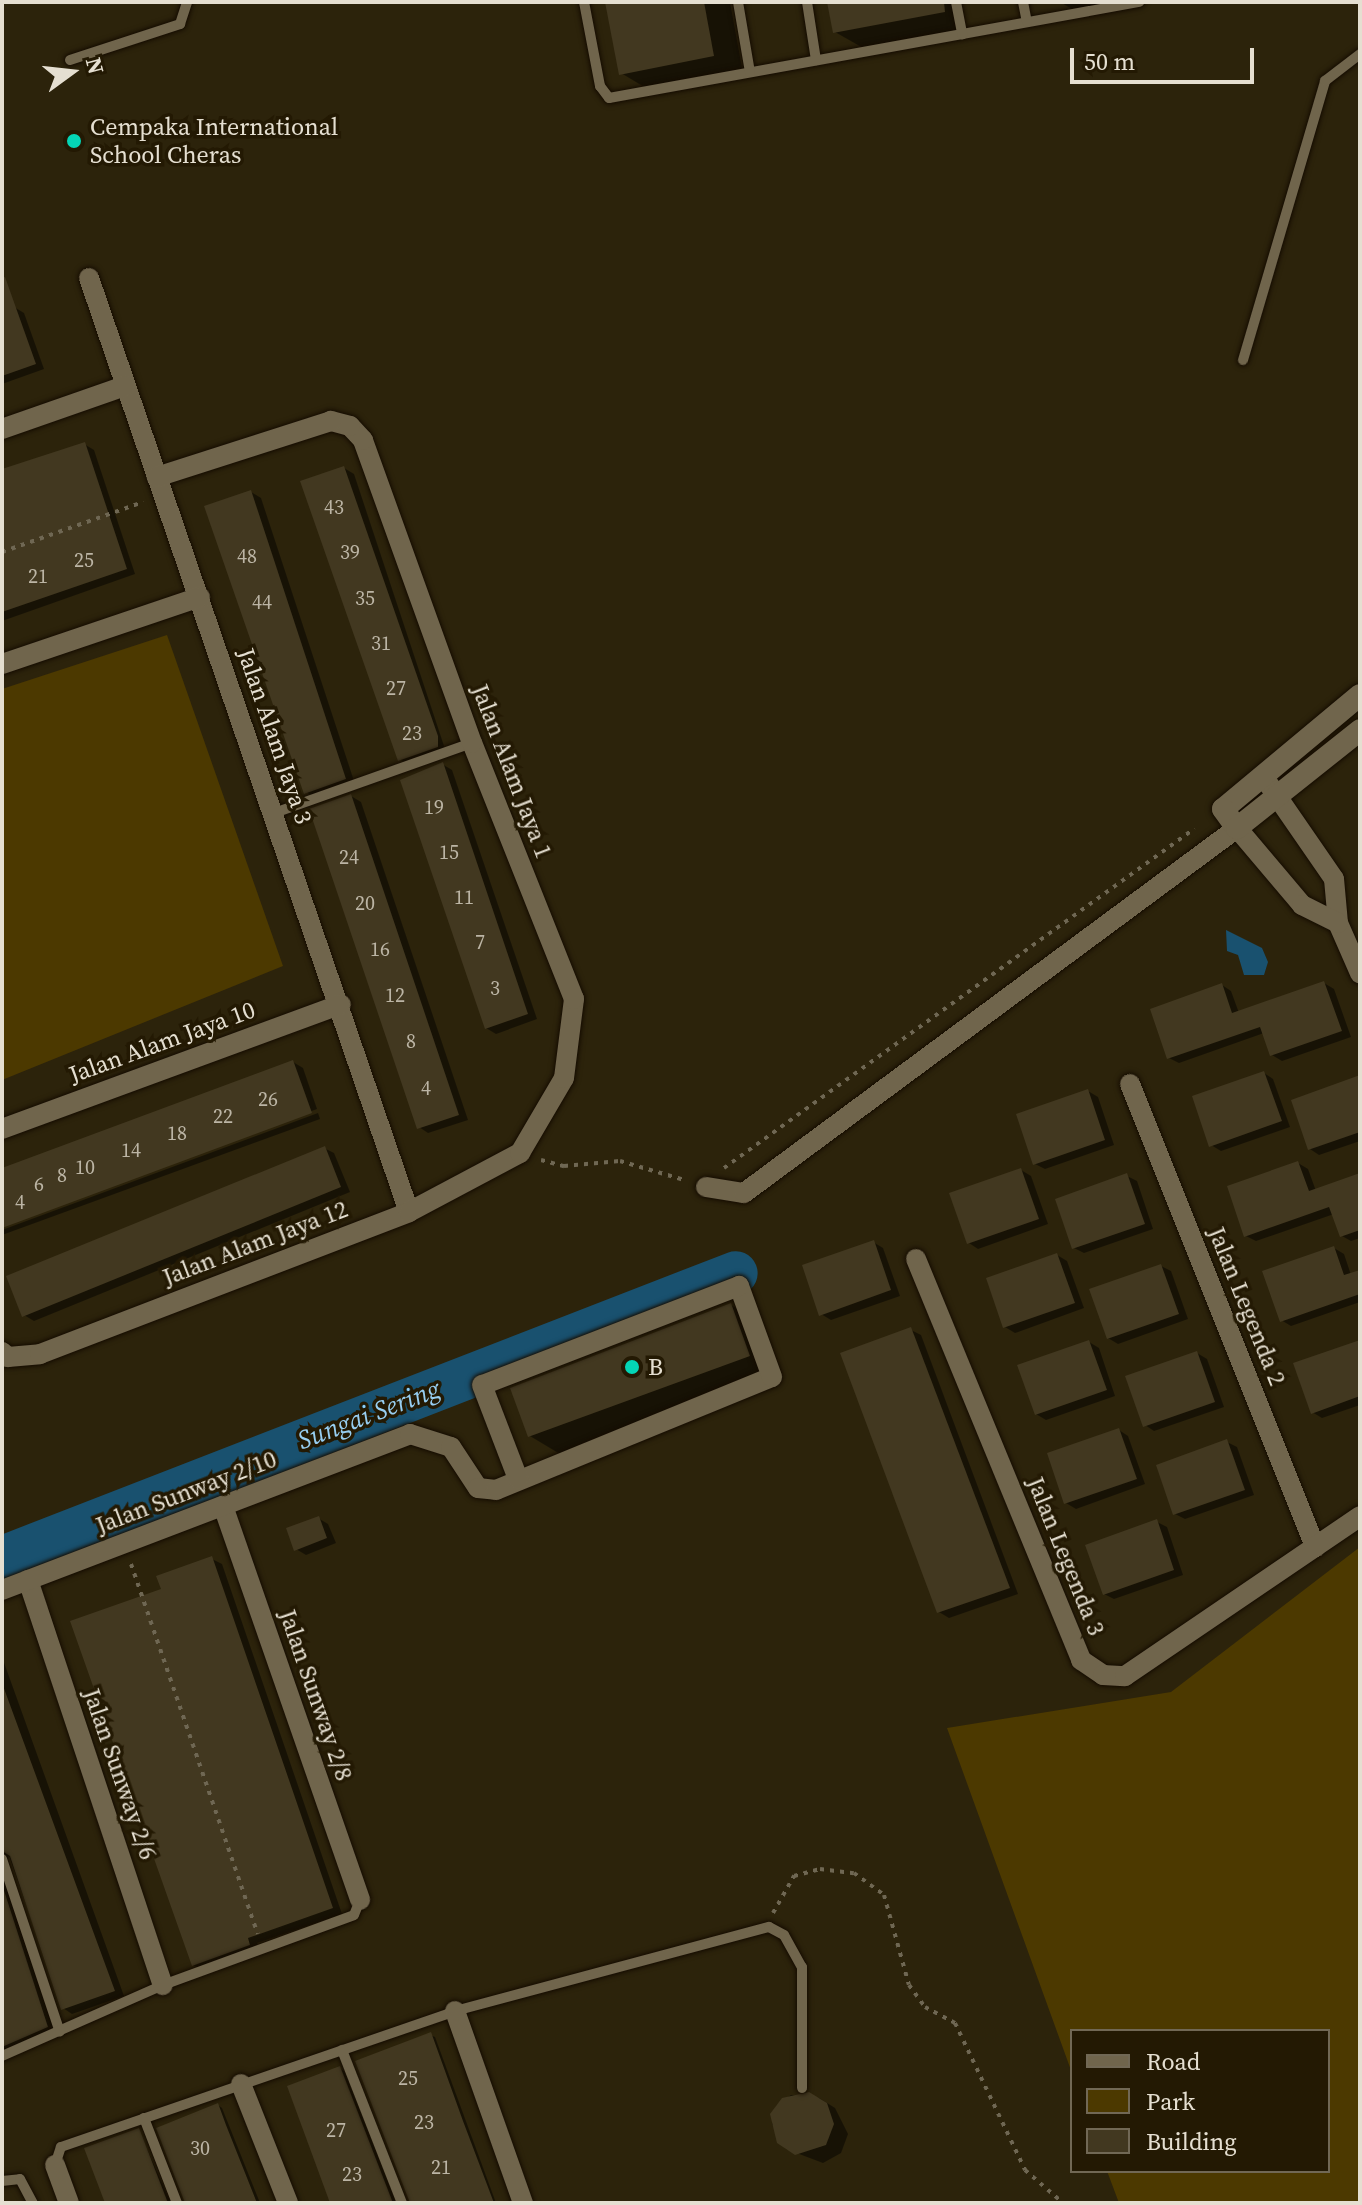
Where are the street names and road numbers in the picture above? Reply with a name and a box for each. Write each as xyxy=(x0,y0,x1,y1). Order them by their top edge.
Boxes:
street label: Jalan Alam Jaya 3 xyxy=(231,644,319,828)
street label: Jalan Alam Jaya 1 xyxy=(466,680,558,862)
street label: Jalan Alam Jaya 10 xyxy=(65,995,259,1089)
street label: Jalan Alam Jaya 12 xyxy=(158,1194,352,1292)
street label: Jalan Legenda 2 xyxy=(1202,1223,1292,1389)
street label: Jalan Sunway 2/10 xyxy=(92,1444,280,1540)
street label: Jalan Legenda 3 xyxy=(1021,1473,1111,1639)
street label: Jalan Sunway 2/8 xyxy=(273,1606,359,1784)
street label: Jalan Sunway 2/6 xyxy=(77,1685,163,1863)

